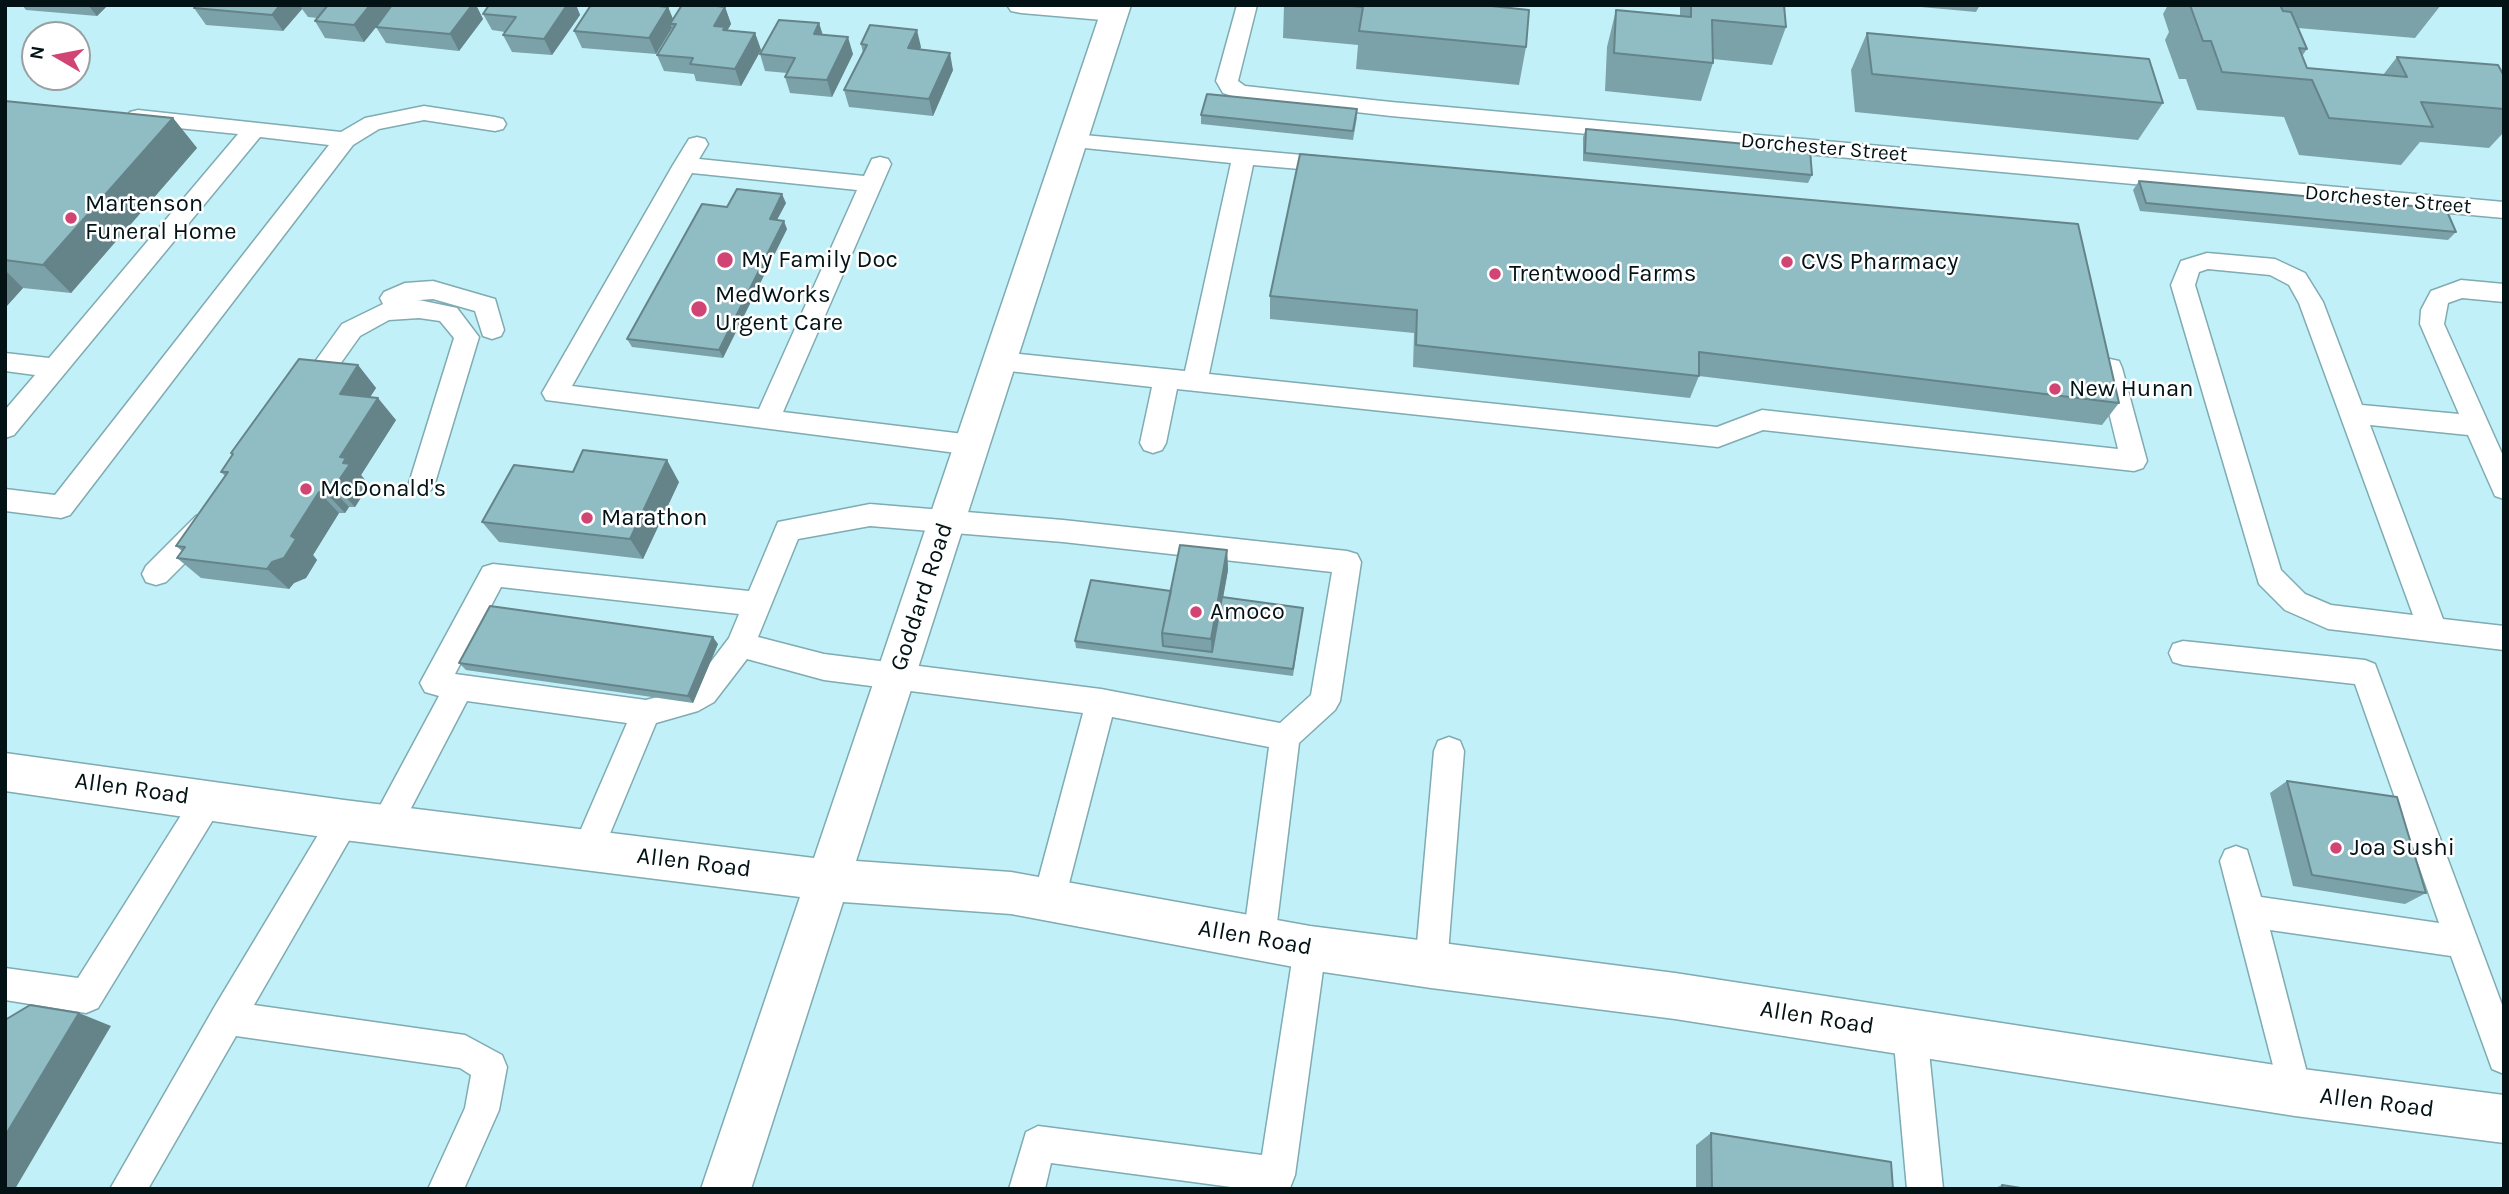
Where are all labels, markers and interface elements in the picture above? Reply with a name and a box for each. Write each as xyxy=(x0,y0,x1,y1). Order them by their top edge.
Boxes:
north arrow xyxy=(21,21,91,91)
text: N xyxy=(25,44,49,61)
street label: Dorchester Street xyxy=(1740,128,1908,168)
street label: Dorchester Street xyxy=(2304,180,2472,220)
place label: Martenson Funeral Home xyxy=(85,190,237,246)
marker: Martenson Funeral Home xyxy=(63,210,79,226)
place label: My Family Doc xyxy=(741,246,898,274)
place label: CVS Pharmacy xyxy=(1801,248,1958,276)
marker: My Family Doc xyxy=(715,250,735,270)
marker: CVS Pharmacy xyxy=(1779,254,1795,270)
place label: Trentwood Farms xyxy=(1509,260,1696,288)
marker: Trentwood Farms xyxy=(1487,266,1503,282)
place label: MedWorks Urgent Care xyxy=(715,281,843,337)
marker: MedWorks Urgent Care xyxy=(689,299,709,319)
place label: New Hunan xyxy=(2069,375,2194,403)
marker: New Hunan xyxy=(2047,381,2063,397)
place label: McDonald's xyxy=(320,475,446,503)
marker: McDonald's xyxy=(298,481,314,497)
place label: Marathon xyxy=(601,504,708,532)
marker: Marathon xyxy=(579,510,595,526)
street label: Goddard Road xyxy=(884,519,960,675)
place label: Amoco xyxy=(1210,598,1285,626)
marker: Amoco xyxy=(1188,604,1204,620)
street label: Allen Road xyxy=(73,767,191,811)
place label: Joa Sushi xyxy=(2350,834,2455,862)
marker: Joa Sushi xyxy=(2328,840,2344,856)
street label: Allen Road xyxy=(635,842,753,884)
street label: Allen Road xyxy=(1196,914,1314,962)
street label: Allen Road xyxy=(1758,995,1876,1041)
street label: Allen Road xyxy=(2318,1082,2436,1124)

